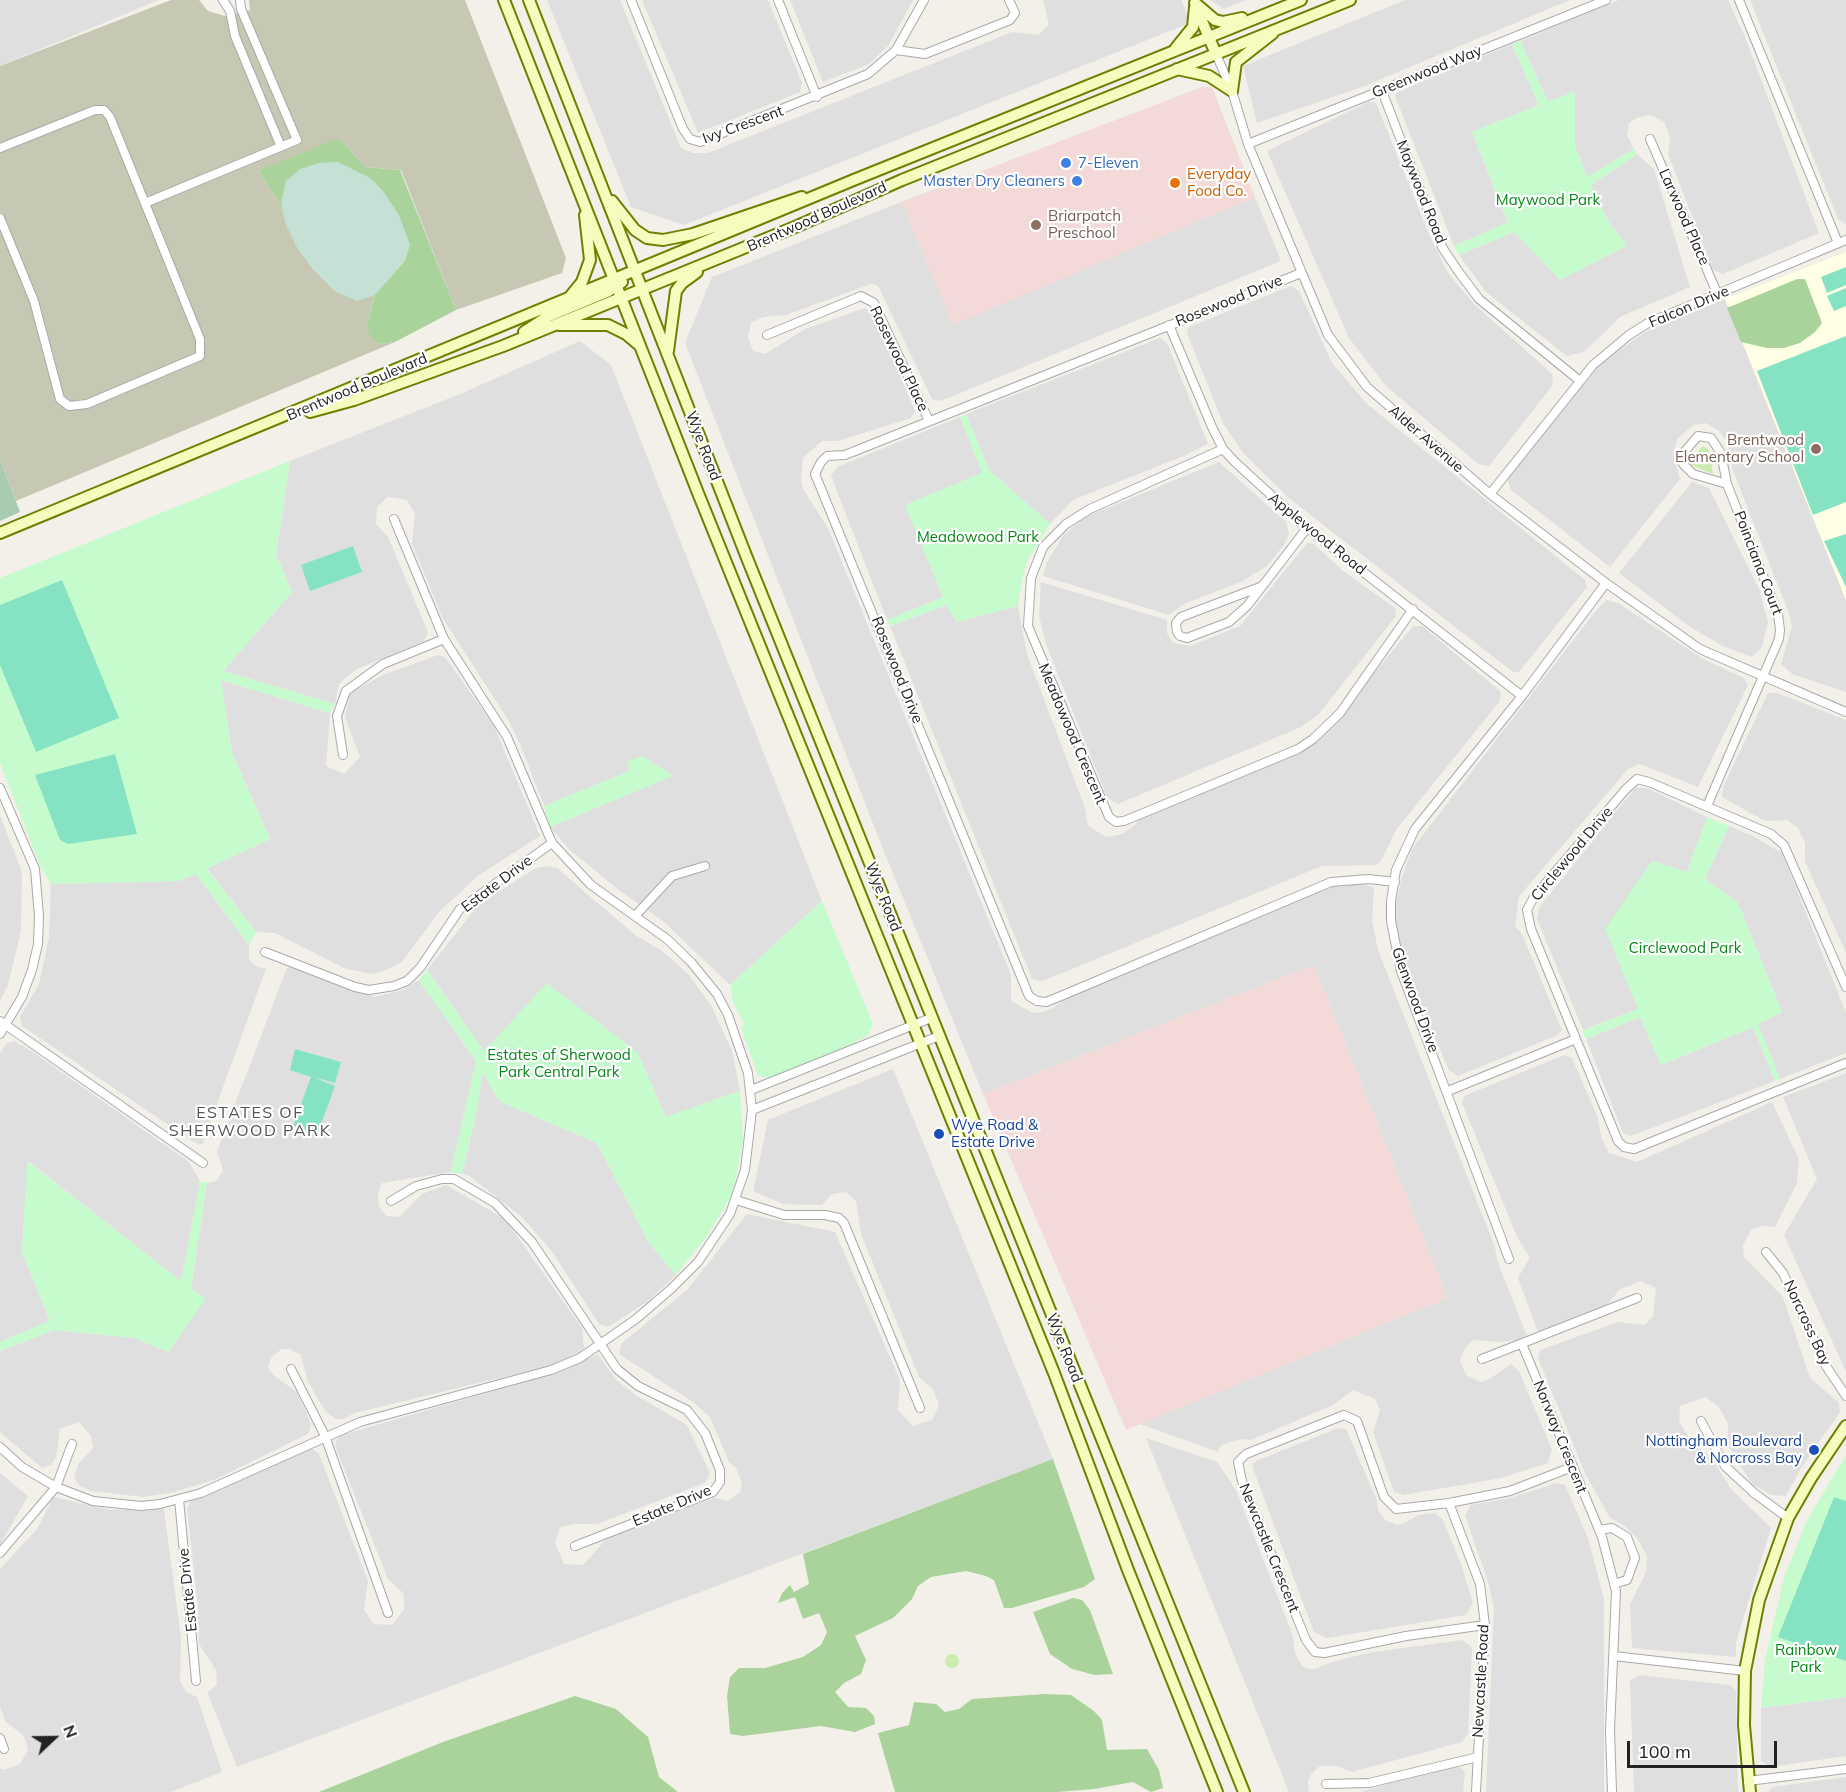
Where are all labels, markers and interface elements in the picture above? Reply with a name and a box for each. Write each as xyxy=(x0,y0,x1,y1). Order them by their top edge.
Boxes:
street label: Greenwood Way xyxy=(1369,42,1485,102)
street label: Ivy Crescent xyxy=(700,102,786,148)
street label: Maywood Road xyxy=(1392,138,1450,246)
place label: 7-Eleven xyxy=(1078,154,1139,172)
marker: 7-Eleven xyxy=(1059,156,1073,170)
place label: Everyday Food Co. xyxy=(1187,165,1251,200)
street label: Larwood Place xyxy=(1655,166,1713,268)
place label: Master Dry Cleaners xyxy=(923,172,1065,190)
marker: Master Dry Cleaners xyxy=(1070,174,1084,188)
marker: Everyday Food Co. xyxy=(1168,176,1182,190)
street label: Brentwood Boulevard xyxy=(744,178,890,256)
park label: Maywood Park xyxy=(1496,191,1600,209)
place label: Briarpatch Preschool xyxy=(1048,207,1121,242)
marker: Briarpatch Preschool xyxy=(1029,218,1043,232)
street label: Rosewood Drive xyxy=(1173,271,1285,331)
street label: Falcon Drive xyxy=(1646,282,1732,332)
street label: Rosewood Place xyxy=(866,303,932,415)
street label: Brentwood Boulevard xyxy=(284,349,430,425)
street label: Alder Avenue xyxy=(1385,402,1467,476)
street label: Wye Road xyxy=(682,409,724,483)
place label: Brentwood Elementary School xyxy=(1675,431,1804,466)
marker: Brentwood Elementary School xyxy=(1809,442,1823,456)
street label: Applewood Road xyxy=(1265,489,1369,579)
street label: Poinciana Court xyxy=(1730,508,1786,618)
park label: Meadowood Park xyxy=(917,528,1039,546)
street label: Rosewood Drive xyxy=(867,614,927,726)
street label: Meadowood Crescent xyxy=(1034,661,1110,807)
street label: Circlewood Drive xyxy=(1527,803,1617,905)
street label: Estate Drive xyxy=(458,852,536,916)
street label: Wye Road xyxy=(861,860,905,934)
park label: Circlewood Park xyxy=(1629,939,1741,957)
street label: Glenwood Drive xyxy=(1388,945,1442,1055)
park label: Estates of Sherwood Park Central Park xyxy=(487,1046,631,1081)
district label: ESTATES OF SHERWOOD PARK xyxy=(169,1103,331,1141)
place label: Wye Road & Estate Drive xyxy=(951,1116,1038,1151)
marker: Wye Road & Estate Drive xyxy=(932,1127,946,1141)
street label: Norcross Bay xyxy=(1779,1277,1835,1369)
street label: Wye Road xyxy=(1042,1311,1086,1385)
street label: Norway Crescent xyxy=(1529,1378,1591,1496)
place label: Nottingham Boulevard & Norcross Bay xyxy=(1646,1432,1802,1467)
marker: Nottingham Boulevard & Norcross Bay xyxy=(1807,1443,1821,1457)
street label: Estate Drive xyxy=(630,1481,714,1531)
street label: Newcastle Crescent xyxy=(1235,1481,1303,1615)
street label: Estate Drive xyxy=(175,1547,201,1633)
street label: Newcastle Road xyxy=(1469,1624,1493,1738)
park label: Rainbow Park xyxy=(1775,1641,1837,1676)
north arrow xyxy=(24,1708,84,1768)
text: N xyxy=(59,1722,82,1741)
scale bar xyxy=(1630,1729,1780,1767)
text: 100 m xyxy=(1638,1740,1691,1763)

